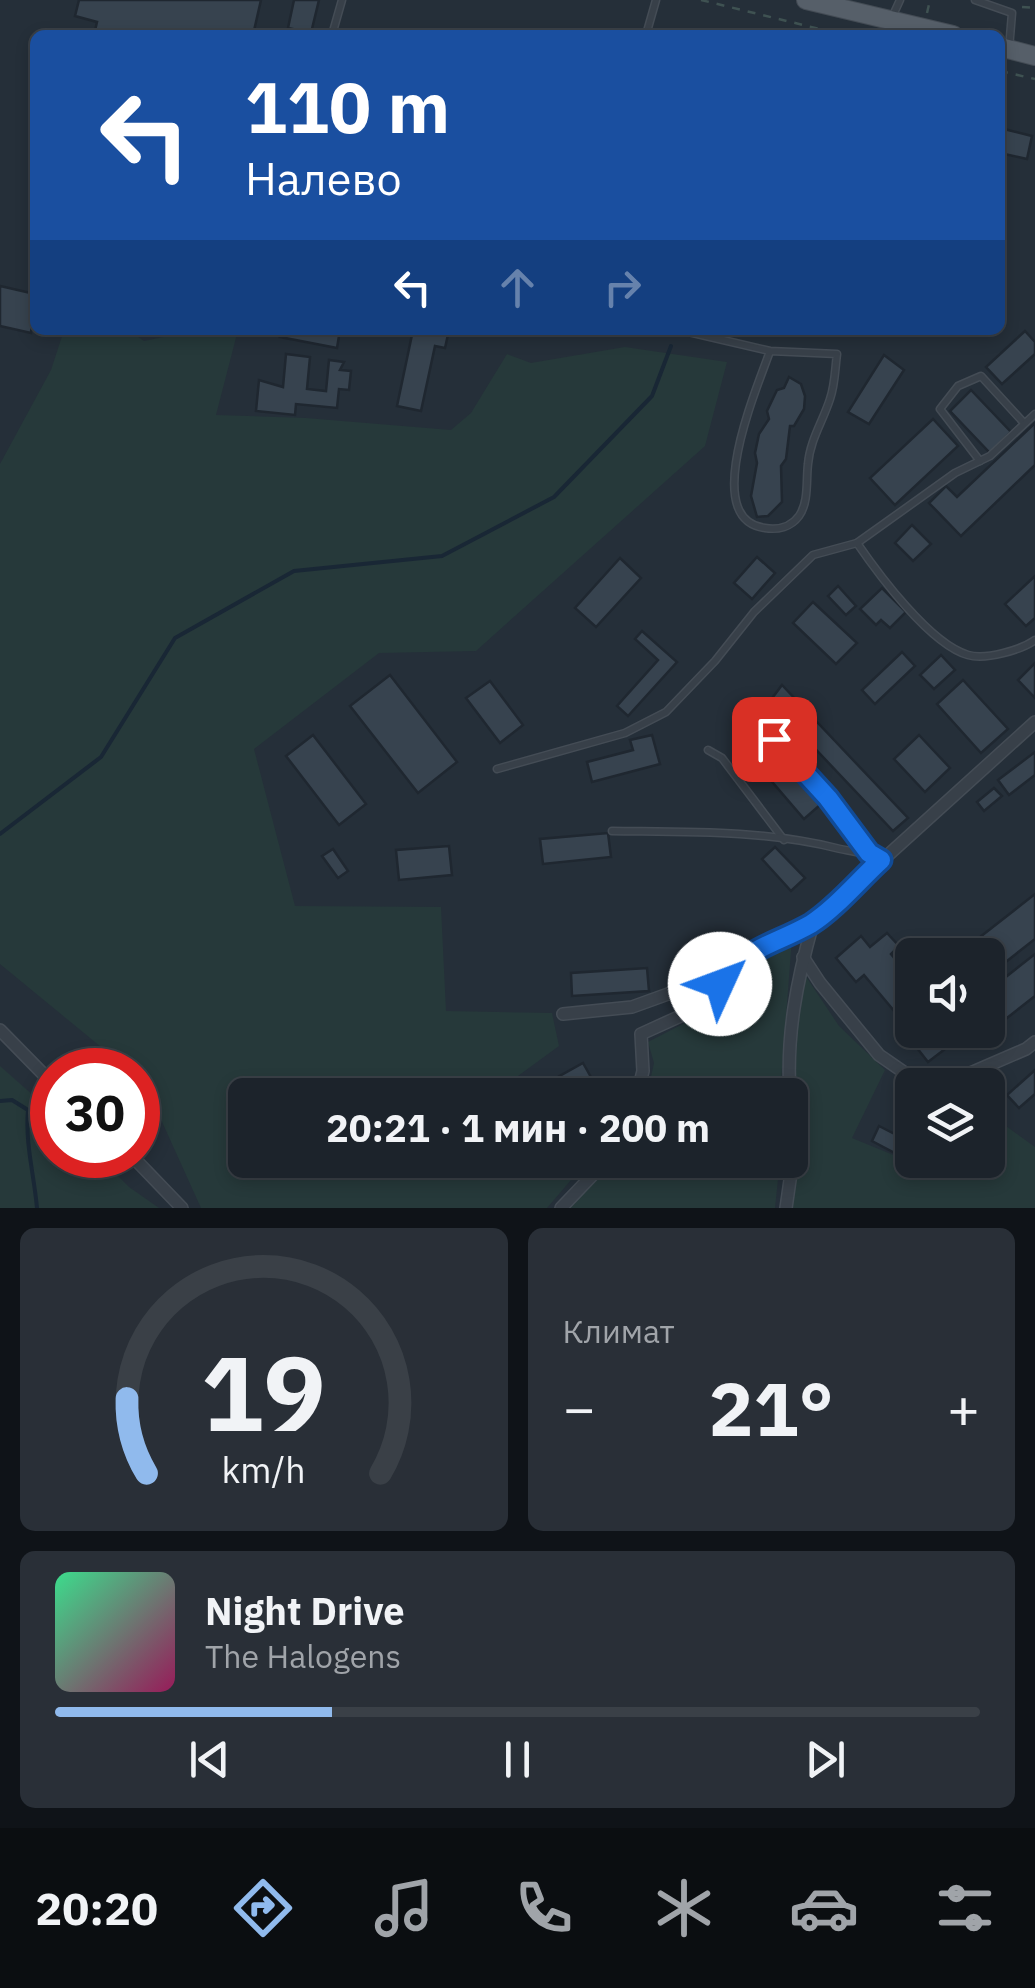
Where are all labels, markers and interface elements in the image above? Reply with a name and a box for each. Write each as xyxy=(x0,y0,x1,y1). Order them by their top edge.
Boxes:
text: 110 m xyxy=(245,61,450,152)
icon: left xyxy=(80,70,210,200)
text: Налево xyxy=(245,149,402,207)
icon: left xyxy=(385,260,440,315)
icon: ahead xyxy=(490,260,545,315)
icon: right xyxy=(595,260,650,315)
pin xyxy=(732,697,817,782)
icon: arrive xyxy=(747,712,802,767)
position arrow xyxy=(668,932,772,1036)
map controls xyxy=(895,938,1005,1178)
button: sound xyxy=(895,938,1005,1048)
speed limit sign: 30 xyxy=(30,1048,160,1178)
button: layers xyxy=(895,1068,1005,1178)
text: 20:21 · 1 мин · 200 m xyxy=(326,1103,710,1152)
text: Климат xyxy=(563,1310,675,1352)
text: 19 xyxy=(201,1324,326,1460)
text: 21° xyxy=(709,1359,834,1457)
text: − xyxy=(563,1372,596,1443)
text: + xyxy=(947,1372,980,1443)
text: km/h xyxy=(222,1446,306,1493)
text: Night Drive xyxy=(205,1586,405,1635)
text: The Halogens xyxy=(205,1635,401,1677)
icon: previous xyxy=(182,1732,237,1787)
icon: pause xyxy=(490,1732,545,1787)
icon: next xyxy=(798,1732,853,1787)
icon: directions xyxy=(228,1873,298,1943)
icon: music xyxy=(369,1873,439,1943)
icon: phone xyxy=(509,1873,579,1943)
icon: climate xyxy=(649,1873,719,1943)
icon: car xyxy=(789,1873,859,1943)
icon: filters xyxy=(930,1873,1000,1943)
text: 20:20 xyxy=(35,1879,158,1937)

